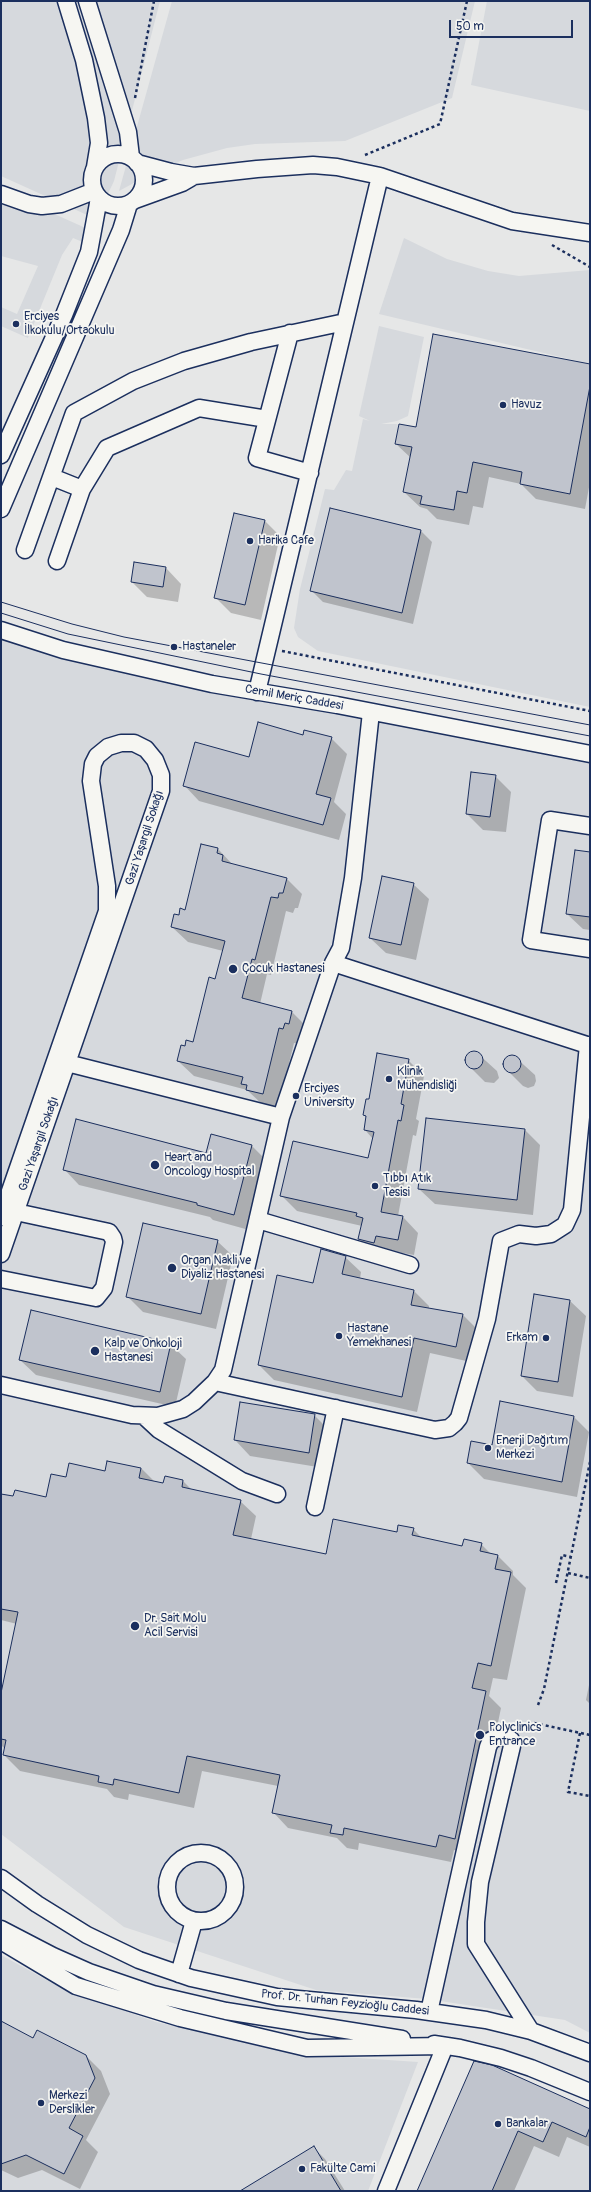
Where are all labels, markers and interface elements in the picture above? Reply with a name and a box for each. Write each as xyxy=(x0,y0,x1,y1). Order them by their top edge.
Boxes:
scale bar xyxy=(451,12,575,38)
text: 50 m xyxy=(456,19,484,34)
place label: Erciyes İlkokulu/Ortaokulu xyxy=(24,310,115,338)
marker: Erciyes İlkokulu/Ortaokulu xyxy=(11,319,21,329)
place label: Havuz xyxy=(511,398,542,412)
marker: Havuz xyxy=(498,400,508,410)
place label: Harika Cafe xyxy=(258,534,314,548)
marker: Harika Cafe xyxy=(245,536,255,546)
place label: Hastaneler xyxy=(182,640,236,654)
marker: Hastaneler xyxy=(169,642,179,652)
street label: Cemil Meriç Caddesi xyxy=(244,682,344,714)
street label: Gazi Yaşargil Sokağı xyxy=(123,789,167,887)
place label: Çocuk Hastanesi xyxy=(242,962,325,976)
marker: Çocuk Hastanesi xyxy=(227,963,239,975)
place label: Klinik Mühendisliği xyxy=(397,1065,457,1093)
marker: Klinik Mühendisliği xyxy=(384,1074,394,1084)
place label: Erciyes University xyxy=(304,1082,354,1110)
marker: Erciyes University xyxy=(291,1091,301,1101)
street label: Gazi Yaşargil Sokağı xyxy=(16,1095,62,1193)
place label: Heart and Oncology Hospital xyxy=(164,1151,254,1179)
marker: Heart and Oncology Hospital xyxy=(149,1159,161,1171)
place label: Tıbbı Atık Tesisi xyxy=(383,1172,431,1200)
marker: Tıbbı Atık Tesisi xyxy=(370,1181,380,1191)
place label: Organ Nakli ve Diyaliz Hastanesi xyxy=(181,1254,264,1282)
marker: Organ Nakli ve Diyaliz Hastanesi xyxy=(166,1262,178,1274)
place label: Hastane Yemekhanesi xyxy=(347,1322,411,1350)
marker: Hastane Yemekhanesi xyxy=(334,1331,344,1341)
place label: Erkam xyxy=(506,1331,538,1345)
marker: Erkam xyxy=(541,1333,551,1343)
place label: Kalp ve Onkoloji Hastanesi xyxy=(104,1337,182,1365)
marker: Kalp ve Onkoloji Hastanesi xyxy=(89,1345,101,1357)
place label: Enerji Dağıtım Merkezi xyxy=(496,1434,568,1462)
marker: Enerji Dağıtım Merkezi xyxy=(483,1443,493,1453)
place label: Dr. Sait Molu Acil Servisi xyxy=(144,1612,206,1640)
marker: Dr. Sait Molu Acil Servisi xyxy=(129,1620,141,1632)
place label: Polyclinics Entrance xyxy=(489,1721,541,1749)
marker: Polyclinics Entrance xyxy=(474,1729,486,1741)
street label: Prof. Dr. Turhan Feyzioğlu Caddesi xyxy=(260,1987,430,2019)
place label: Merkezi Derslikler xyxy=(49,2089,95,2117)
marker: Merkezi Derslikler xyxy=(36,2098,46,2108)
place label: Bankalar xyxy=(506,2117,548,2131)
marker: Bankalar xyxy=(493,2119,503,2129)
place label: Fakülte Cami xyxy=(310,2162,375,2176)
marker: Fakülte Cami xyxy=(297,2164,307,2174)

